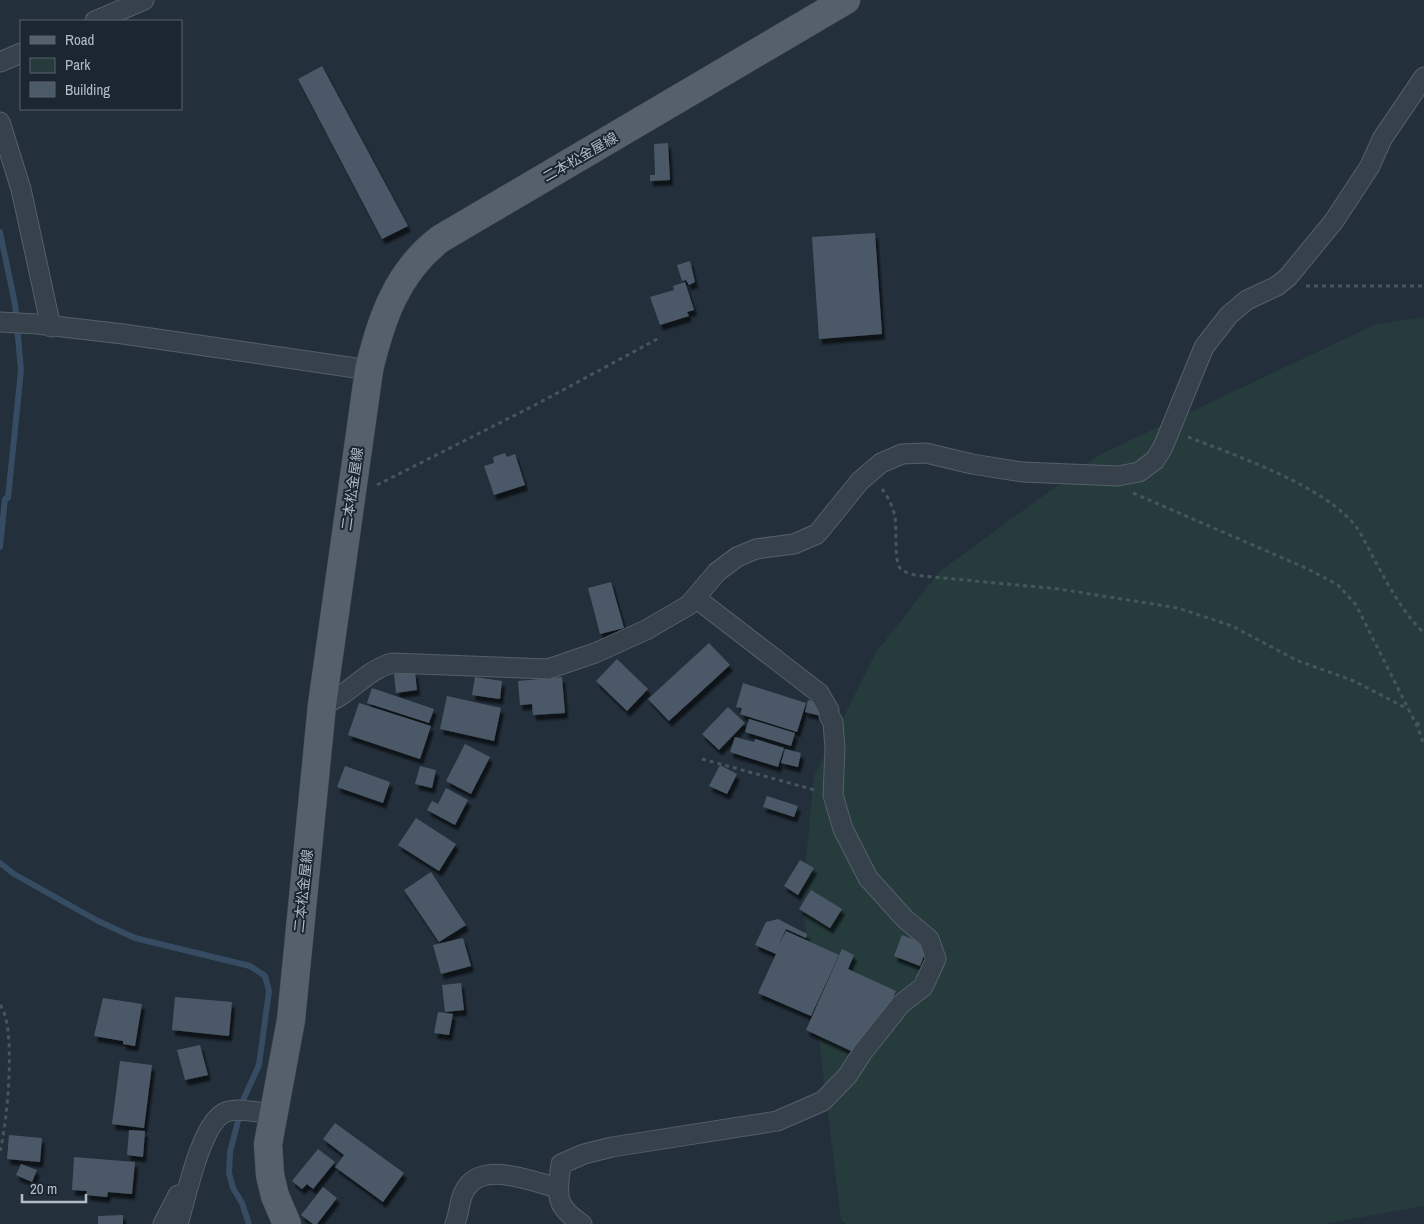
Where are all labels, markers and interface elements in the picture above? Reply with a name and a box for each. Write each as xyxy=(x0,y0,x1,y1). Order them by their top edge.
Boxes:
legend xyxy=(20,20,182,110)
text: Road xyxy=(65,29,94,50)
text: Park xyxy=(65,54,91,75)
text: Building xyxy=(65,79,110,100)
street label: 二本松金屋線 xyxy=(539,128,621,186)
street label: 二本松金屋線 xyxy=(337,446,367,532)
street label: 二本松金屋線 xyxy=(290,848,316,934)
scale bar xyxy=(22,1172,86,1204)
text: 20 m xyxy=(30,1178,57,1199)

